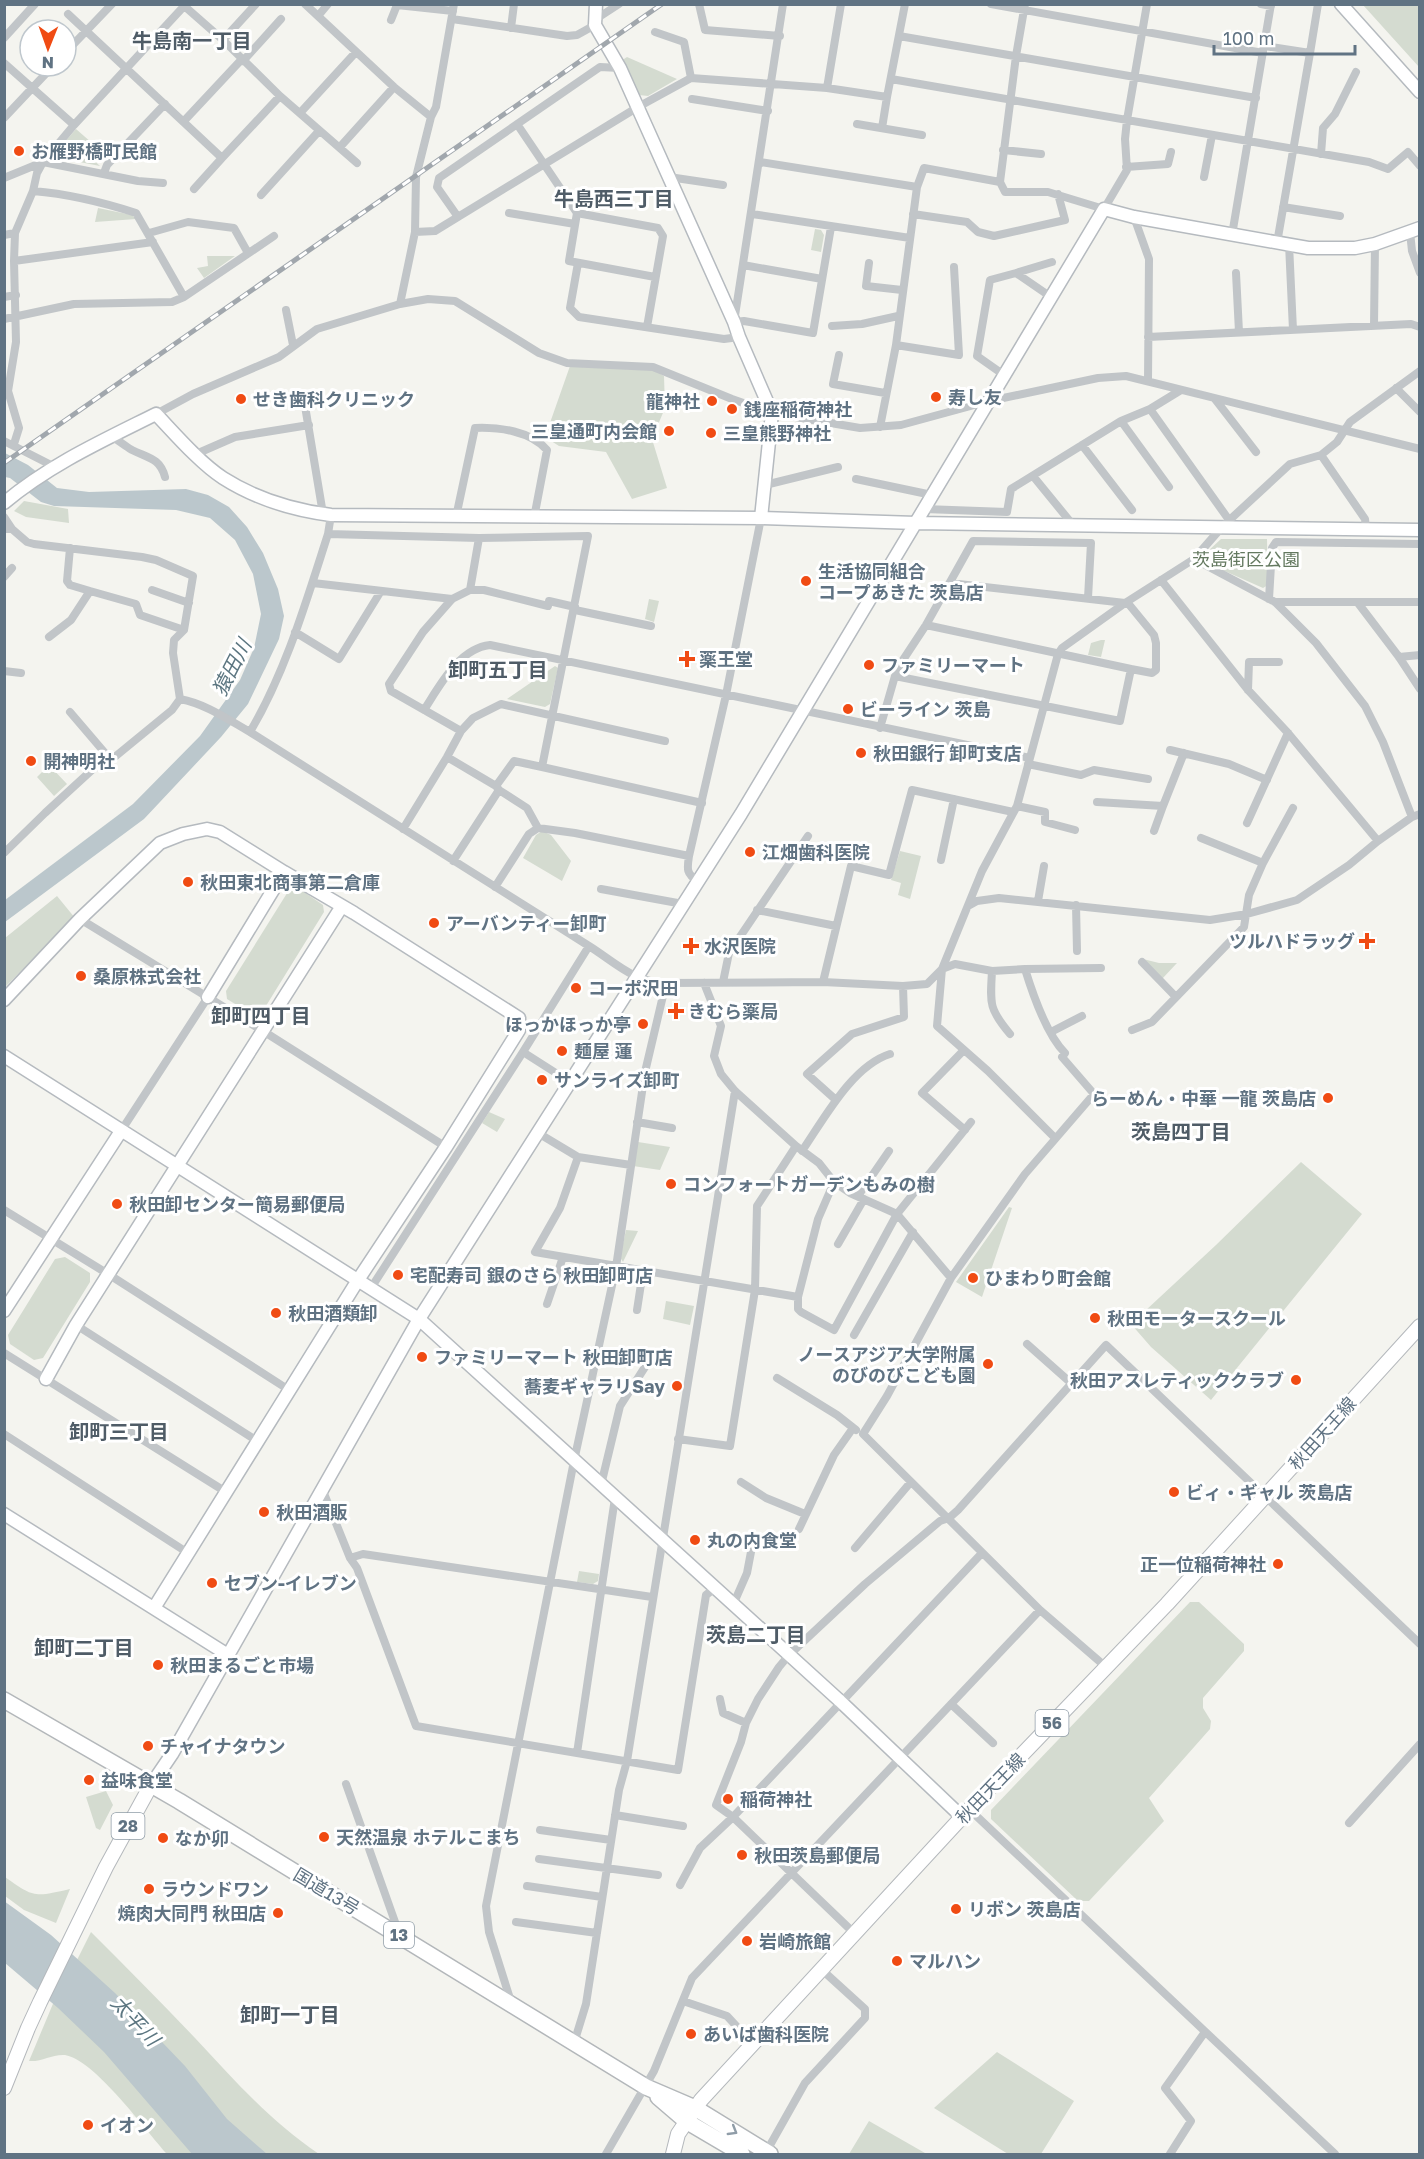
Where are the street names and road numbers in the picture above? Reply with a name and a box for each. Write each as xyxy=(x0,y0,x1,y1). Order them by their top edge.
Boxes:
street label: 秋田天王線 xyxy=(1284,1392,1360,1474)
road number: 56 xyxy=(1036,1710,1068,1736)
street label: 秋田天王線 xyxy=(951,1748,1029,1828)
road number: 28 xyxy=(112,1813,144,1839)
street label: 国道13号 xyxy=(290,1863,364,1919)
road number: 13 xyxy=(384,1922,414,1948)

